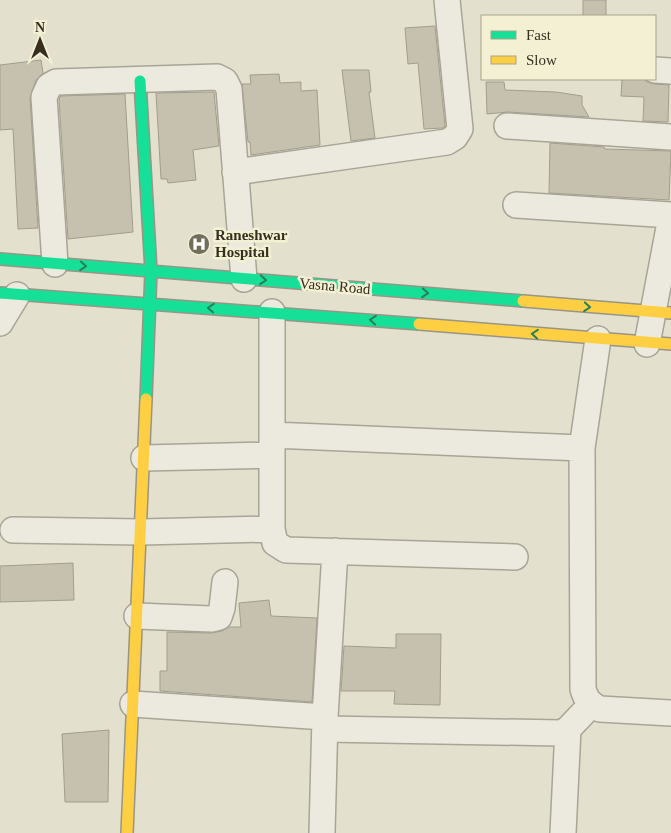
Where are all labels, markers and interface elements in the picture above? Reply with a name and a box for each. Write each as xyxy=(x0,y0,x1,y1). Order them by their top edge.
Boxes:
north arrow xyxy=(15,15,65,65)
legend xyxy=(481,15,656,80)
text: N xyxy=(35,20,45,35)
text: Fast xyxy=(526,27,552,43)
text: Slow xyxy=(526,52,557,68)
place label: Raneshwar Hospital xyxy=(215,227,288,260)
hospital icon: Raneshwar Hospital xyxy=(187,232,211,256)
one-way arrow xyxy=(80,261,88,272)
one-way arrow xyxy=(259,275,267,286)
street label: Vasna Road xyxy=(299,275,372,297)
one-way arrow xyxy=(421,288,429,299)
one-way arrow xyxy=(583,301,591,312)
one-way arrow xyxy=(207,302,215,313)
one-way arrow xyxy=(369,315,377,326)
one-way arrow xyxy=(531,329,539,340)

